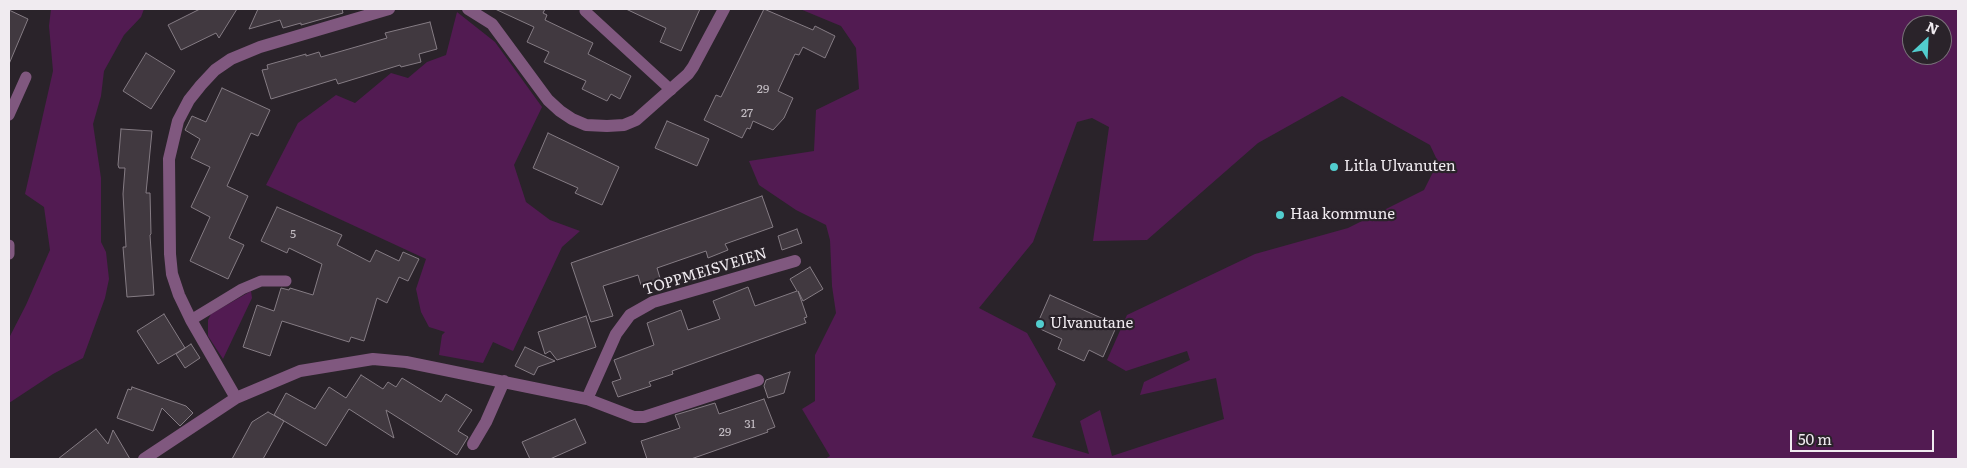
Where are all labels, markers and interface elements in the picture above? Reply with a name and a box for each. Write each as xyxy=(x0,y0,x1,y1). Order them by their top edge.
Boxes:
north arrow xyxy=(1902,15,1952,65)
text: N xyxy=(1923,16,1942,39)
house number: 29 xyxy=(757,82,769,96)
house number: 27 xyxy=(741,106,753,120)
place label: Litla Ulvanuten xyxy=(1344,158,1456,176)
marker: Litla Ulvanuten xyxy=(1328,161,1340,173)
place label: Haa kommune xyxy=(1290,206,1395,224)
marker: Haa kommune xyxy=(1274,209,1286,221)
house number: 5 xyxy=(290,227,296,241)
street label: TOPPMEISVEIEN xyxy=(641,245,769,299)
place label: Ulvanutane xyxy=(1050,315,1133,333)
marker: Ulvanutane xyxy=(1034,318,1046,330)
house number: 31 xyxy=(744,417,756,431)
scale bar xyxy=(1792,420,1936,452)
house number: 29 xyxy=(719,425,731,439)
text: 50 m xyxy=(1798,427,1832,450)

